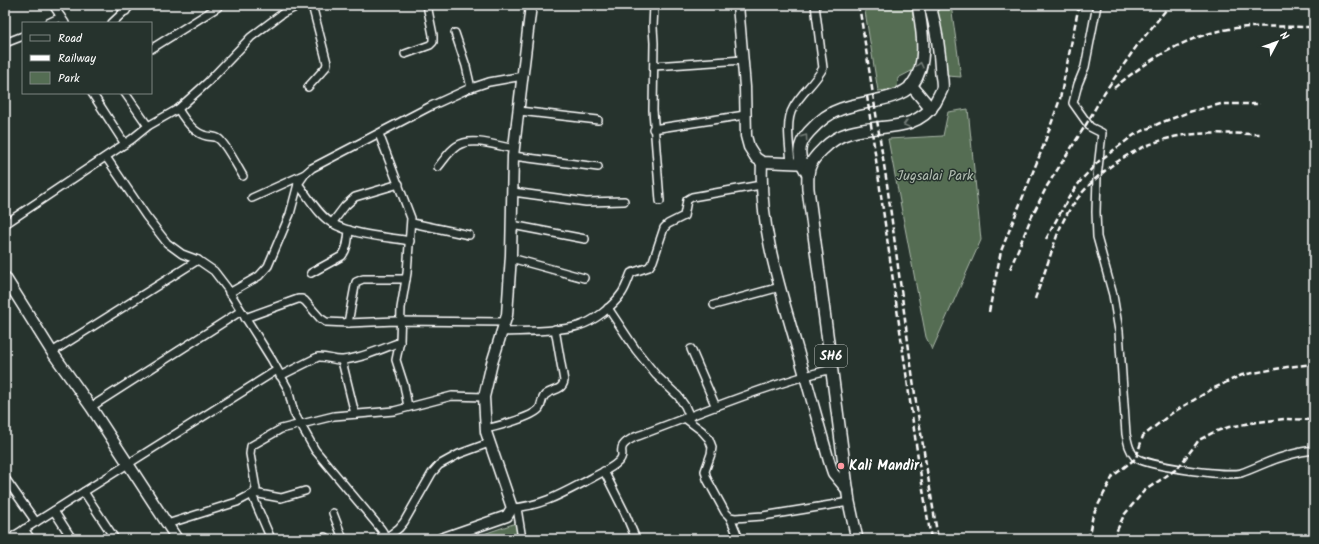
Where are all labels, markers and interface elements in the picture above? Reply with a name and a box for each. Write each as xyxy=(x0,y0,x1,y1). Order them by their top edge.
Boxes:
legend xyxy=(22,22,152,94)
north arrow xyxy=(1257,22,1297,62)
text: N xyxy=(1275,28,1293,45)
text: Road xyxy=(58,29,83,48)
text: Railway xyxy=(58,49,96,68)
one-way arrow xyxy=(915,62,924,69)
text: Park xyxy=(58,69,80,88)
one-way arrow xyxy=(903,119,910,127)
one-way arrow xyxy=(800,135,807,142)
park label: Jugsalai Park xyxy=(897,165,974,187)
road number: SH6 xyxy=(815,345,847,367)
place label: Kali Mandir xyxy=(849,455,920,477)
marker: Kali Mandir xyxy=(836,461,846,471)

